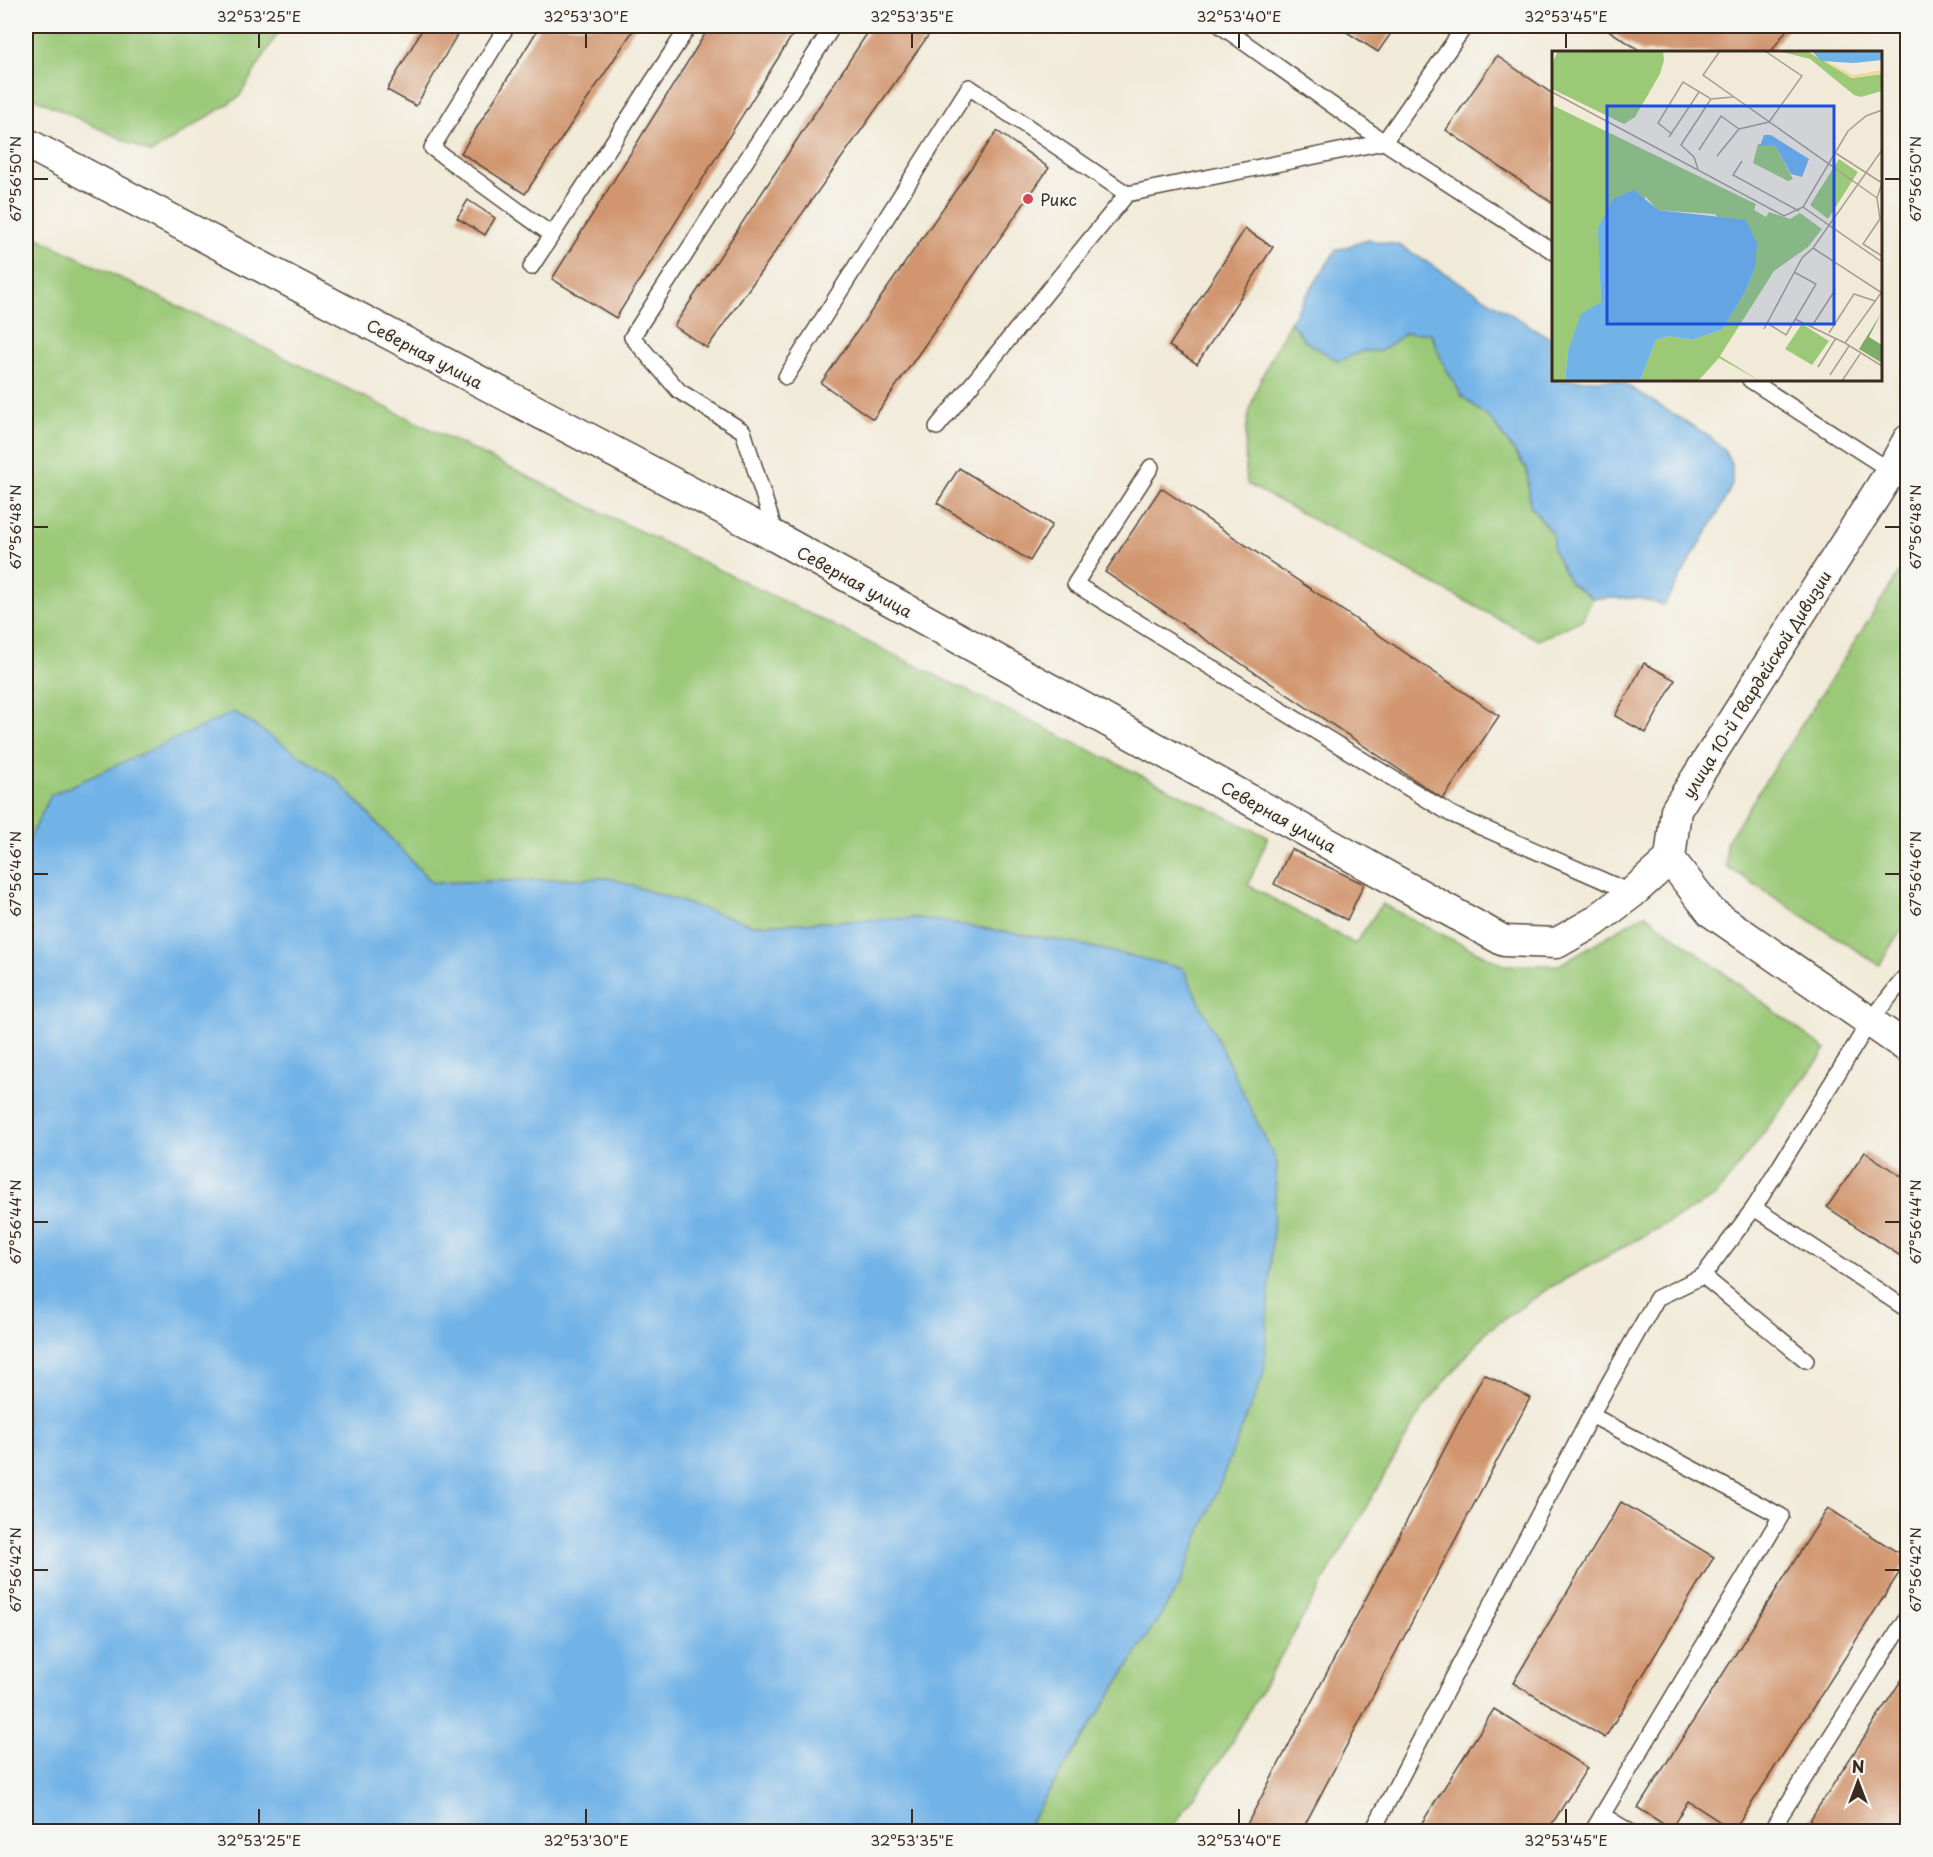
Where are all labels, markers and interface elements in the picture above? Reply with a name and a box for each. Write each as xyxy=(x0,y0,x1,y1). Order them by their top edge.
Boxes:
text: 32°53'25"E xyxy=(217,4,301,27)
text: 32°53'30"E xyxy=(543,4,629,27)
text: 32°53'35"E xyxy=(870,4,954,27)
text: 32°53'40"E xyxy=(1197,4,1281,27)
text: 32°53'45"E xyxy=(1524,4,1608,27)
inset map xyxy=(1552,51,1882,381)
text: 67°56'50"N xyxy=(3,136,26,222)
text: 67°56'50"N xyxy=(1903,136,1926,222)
place label: Рикс xyxy=(1040,187,1077,211)
marker: Рикс xyxy=(1021,192,1035,206)
street label: Северная улица xyxy=(363,312,487,394)
text: 67°56'48"N xyxy=(3,484,26,570)
text: 67°56'48"N xyxy=(1903,484,1926,570)
street label: Северная улица xyxy=(793,539,917,623)
street label: улица 10-й Гвардейской Дивизии xyxy=(1676,566,1836,802)
street label: Северная улица xyxy=(1217,774,1341,858)
text: 67°56'46"N xyxy=(3,831,26,917)
text: 67°56'46"N xyxy=(1903,831,1926,917)
text: 67°56'44"N xyxy=(3,1179,26,1265)
text: 67°56'44"N xyxy=(1903,1179,1926,1265)
text: 67°56'42"N xyxy=(3,1527,26,1613)
text: 67°56'42"N xyxy=(1903,1527,1926,1613)
north arrow xyxy=(1828,1752,1888,1812)
text: N xyxy=(1852,1754,1864,1778)
text: 32°53'25"E xyxy=(217,1828,301,1851)
text: 32°53'30"E xyxy=(543,1828,629,1851)
text: 32°53'35"E xyxy=(870,1828,954,1851)
text: 32°53'40"E xyxy=(1197,1828,1281,1851)
text: 32°53'45"E xyxy=(1524,1828,1608,1851)

